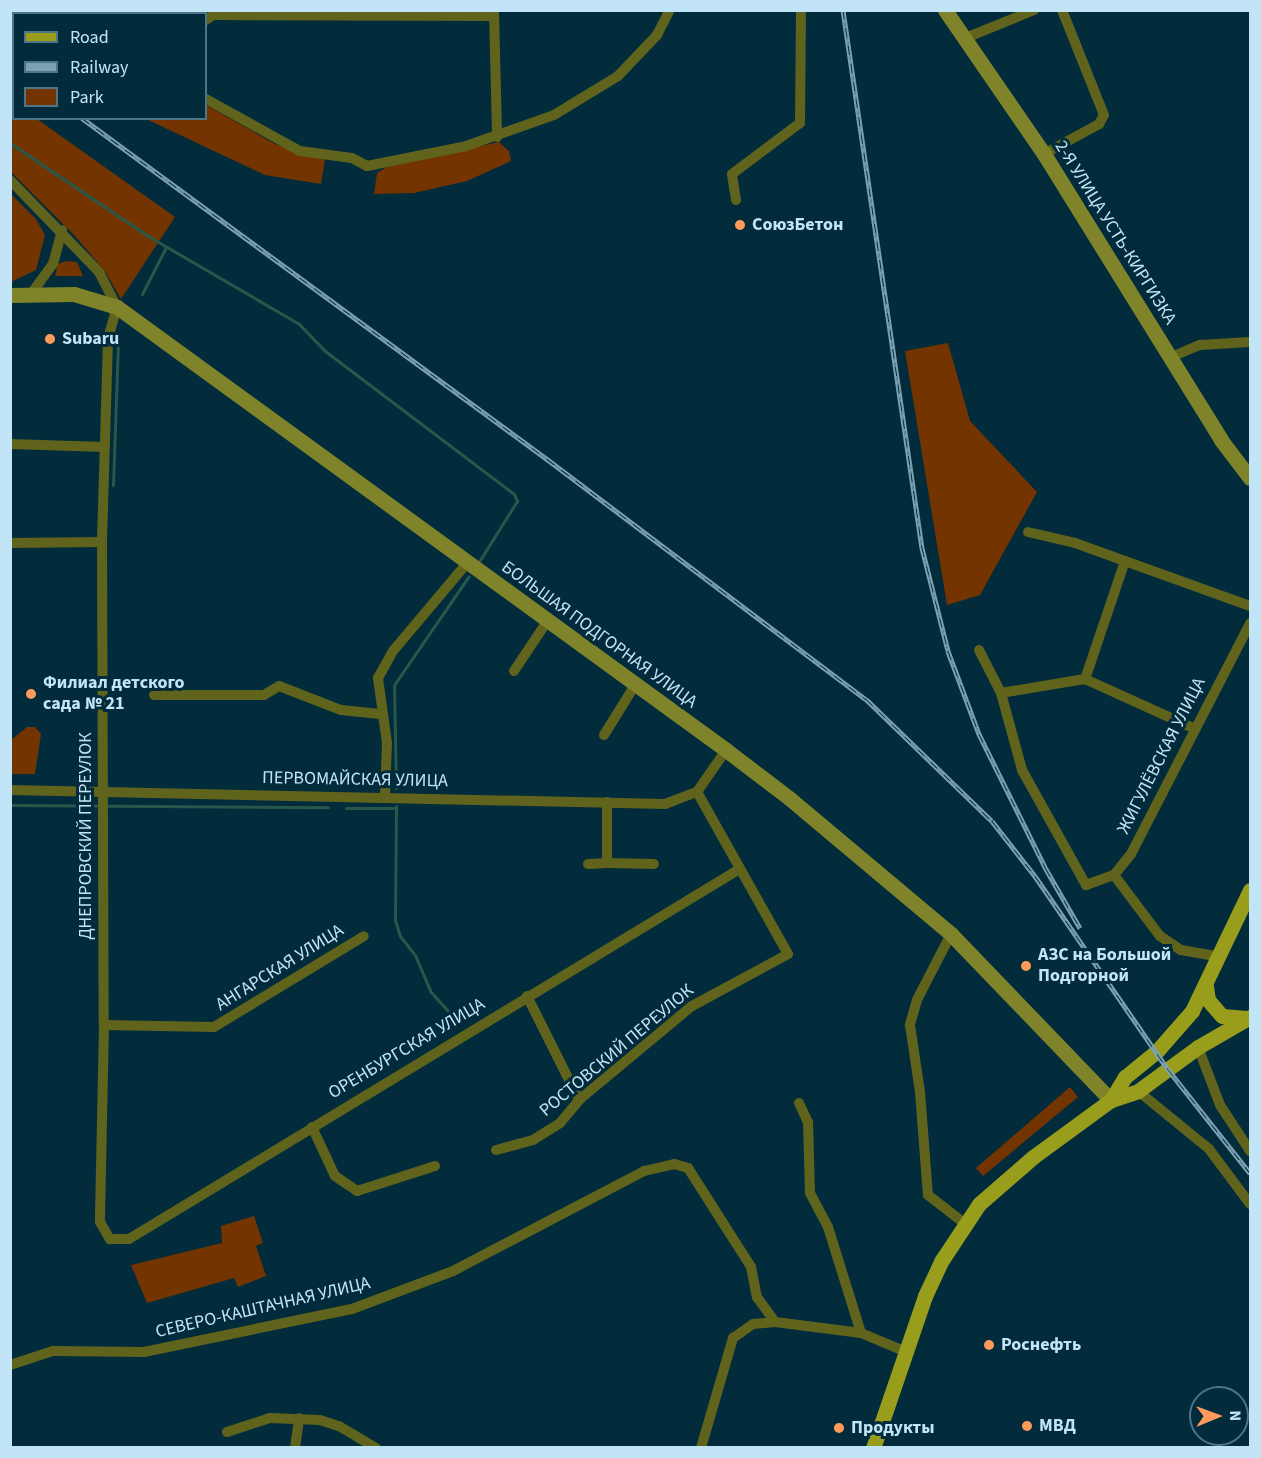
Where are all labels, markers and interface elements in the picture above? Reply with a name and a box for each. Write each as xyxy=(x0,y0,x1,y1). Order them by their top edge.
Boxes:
legend xyxy=(12,12,207,120)
text: Road xyxy=(70,25,109,50)
text: Railway xyxy=(70,55,129,80)
text: Park xyxy=(70,85,104,110)
street label: 2-Я УЛИЦА УСТЬ-КИРГИЗКА xyxy=(1049,137,1181,329)
place label: СоюзБетон xyxy=(752,214,843,236)
marker: СоюзБетон xyxy=(733,218,747,232)
place label: Subaru xyxy=(62,328,119,350)
marker: Subaru xyxy=(43,332,57,346)
street label: БОЛЬШАЯ ПОДГОРНАЯ УЛИЦА xyxy=(497,557,701,713)
place label: Филиал детского сада № 21 xyxy=(43,673,185,716)
street label: ЖИГУЛЁВСКАЯ УЛИЦА xyxy=(1113,674,1211,838)
marker: Филиал детского сада № 21 xyxy=(24,687,38,701)
street label: ДНЕПРОВСКИЙ ПЕРЕУЛОК xyxy=(75,732,97,940)
street label: ПЕРВОМАЙСКАЯ УЛИЦА xyxy=(262,768,448,792)
street label: АНГАРСКАЯ УЛИЦА xyxy=(212,920,348,1016)
place label: АЗС на Большой Подгорной xyxy=(1038,945,1171,988)
marker: АЗС на Большой Подгорной xyxy=(1019,959,1033,973)
street label: РОСТОВСКИЙ ПЕРЕУЛОК xyxy=(536,980,698,1122)
street label: ОРЕНБУРГСКАЯ УЛИЦА xyxy=(325,994,489,1104)
street label: СЕВЕРО-КАШТАЧНАЯ УЛИЦА xyxy=(153,1273,373,1343)
place label: Роснефть xyxy=(1001,1334,1081,1356)
marker: Роснефть xyxy=(982,1338,996,1352)
north arrow xyxy=(1189,1386,1249,1446)
text: N xyxy=(1224,1410,1246,1421)
place label: МВД xyxy=(1039,1415,1076,1437)
place label: Продукты xyxy=(851,1417,935,1439)
marker: МВД xyxy=(1020,1419,1034,1433)
marker: Продукты xyxy=(832,1421,846,1435)

